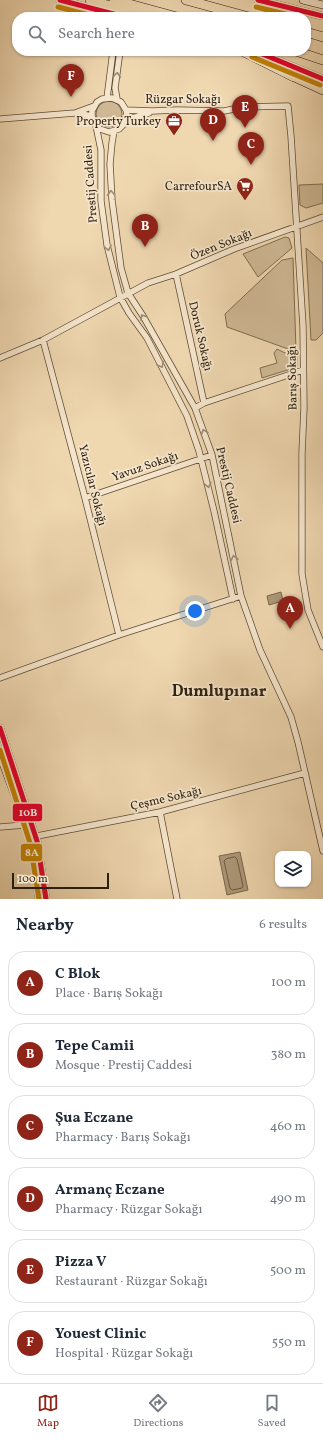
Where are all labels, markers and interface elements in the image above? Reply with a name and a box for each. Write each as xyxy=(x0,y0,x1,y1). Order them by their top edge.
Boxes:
search box xyxy=(12,12,311,56)
icon: search xyxy=(26,23,48,45)
text: Search here xyxy=(58,24,135,45)
pin: F xyxy=(58,64,84,97)
one-way arrow xyxy=(112,72,121,78)
street label: Rüzgar Sokağı xyxy=(145,92,221,108)
pin: E xyxy=(232,95,258,128)
pin: D xyxy=(200,108,226,141)
office icon: Property Turkey xyxy=(164,111,184,136)
place label: Property Turkey xyxy=(76,114,162,130)
pin: C xyxy=(238,132,264,165)
street label: Prestij Caddesi xyxy=(80,144,102,223)
supermarket icon: CarrefourSA xyxy=(235,176,255,201)
place label: CarrefourSA xyxy=(165,179,233,195)
one-way arrow xyxy=(107,190,116,196)
pin: B xyxy=(132,214,158,247)
street label: Özen Sokağı xyxy=(188,224,255,265)
one-way arrow xyxy=(103,245,111,251)
street label: Doruk Sokağı xyxy=(184,300,216,373)
one-way arrow xyxy=(141,314,148,321)
street label: Barış Sokağı xyxy=(284,345,302,411)
one-way arrow xyxy=(156,361,164,368)
one-way arrow xyxy=(200,428,208,435)
street label: Yazıcılar Sokağı xyxy=(74,443,110,528)
street label: Prestij Caddesi xyxy=(211,445,245,525)
street label: Yavuz Sokağı xyxy=(110,448,181,486)
one-way arrow xyxy=(203,482,211,489)
one-way arrow xyxy=(230,555,238,561)
pin: A xyxy=(277,596,303,629)
your location xyxy=(185,601,205,621)
district label: Dumlupınar xyxy=(172,681,267,703)
street label: Çeşme Sokağı xyxy=(129,783,204,815)
line badge: 10B xyxy=(12,803,43,822)
text: 10B xyxy=(19,806,37,821)
line badge: 8A xyxy=(20,843,43,862)
text: 8A xyxy=(25,846,39,861)
map controls xyxy=(275,851,311,887)
button: layers xyxy=(275,851,311,887)
scale bar xyxy=(12,871,109,890)
text: 100 m xyxy=(18,872,48,887)
text: Nearby xyxy=(16,914,74,937)
text: 6 results xyxy=(259,916,307,934)
text: C Blok xyxy=(55,964,100,985)
text: A xyxy=(25,974,35,992)
text: 100 m xyxy=(271,974,306,992)
text: Place · Barış Sokağı xyxy=(55,985,163,1003)
text: Tepe Camii xyxy=(55,1036,134,1057)
text: B xyxy=(26,1046,34,1064)
text: 380 m xyxy=(271,1046,306,1064)
text: Mosque · Prestij Caddesi xyxy=(55,1057,192,1075)
text: Şua Eczane xyxy=(55,1108,133,1129)
text: C xyxy=(26,1118,34,1136)
text: 460 m xyxy=(270,1118,306,1136)
text: Pharmacy · Barış Sokağı xyxy=(55,1129,191,1147)
text: Armanç Eczane xyxy=(55,1180,165,1201)
text: D xyxy=(25,1190,35,1208)
text: 490 m xyxy=(270,1190,306,1208)
text: Pharmacy · Rüzgar Sokağı xyxy=(55,1201,202,1219)
text: Pizza V xyxy=(55,1252,106,1273)
text: E xyxy=(26,1262,34,1280)
text: 500 m xyxy=(270,1262,306,1280)
text: Restaurant · Rüzgar Sokağı xyxy=(55,1273,208,1291)
text: Youest Clinic xyxy=(55,1324,146,1345)
text: F xyxy=(26,1334,34,1352)
text: 550 m xyxy=(272,1334,306,1352)
text: Hospital · Rüzgar Sokağı xyxy=(55,1345,193,1363)
tab: Map xyxy=(37,1392,59,1431)
tab: Directions xyxy=(133,1392,184,1431)
tab: Saved xyxy=(258,1392,286,1431)

